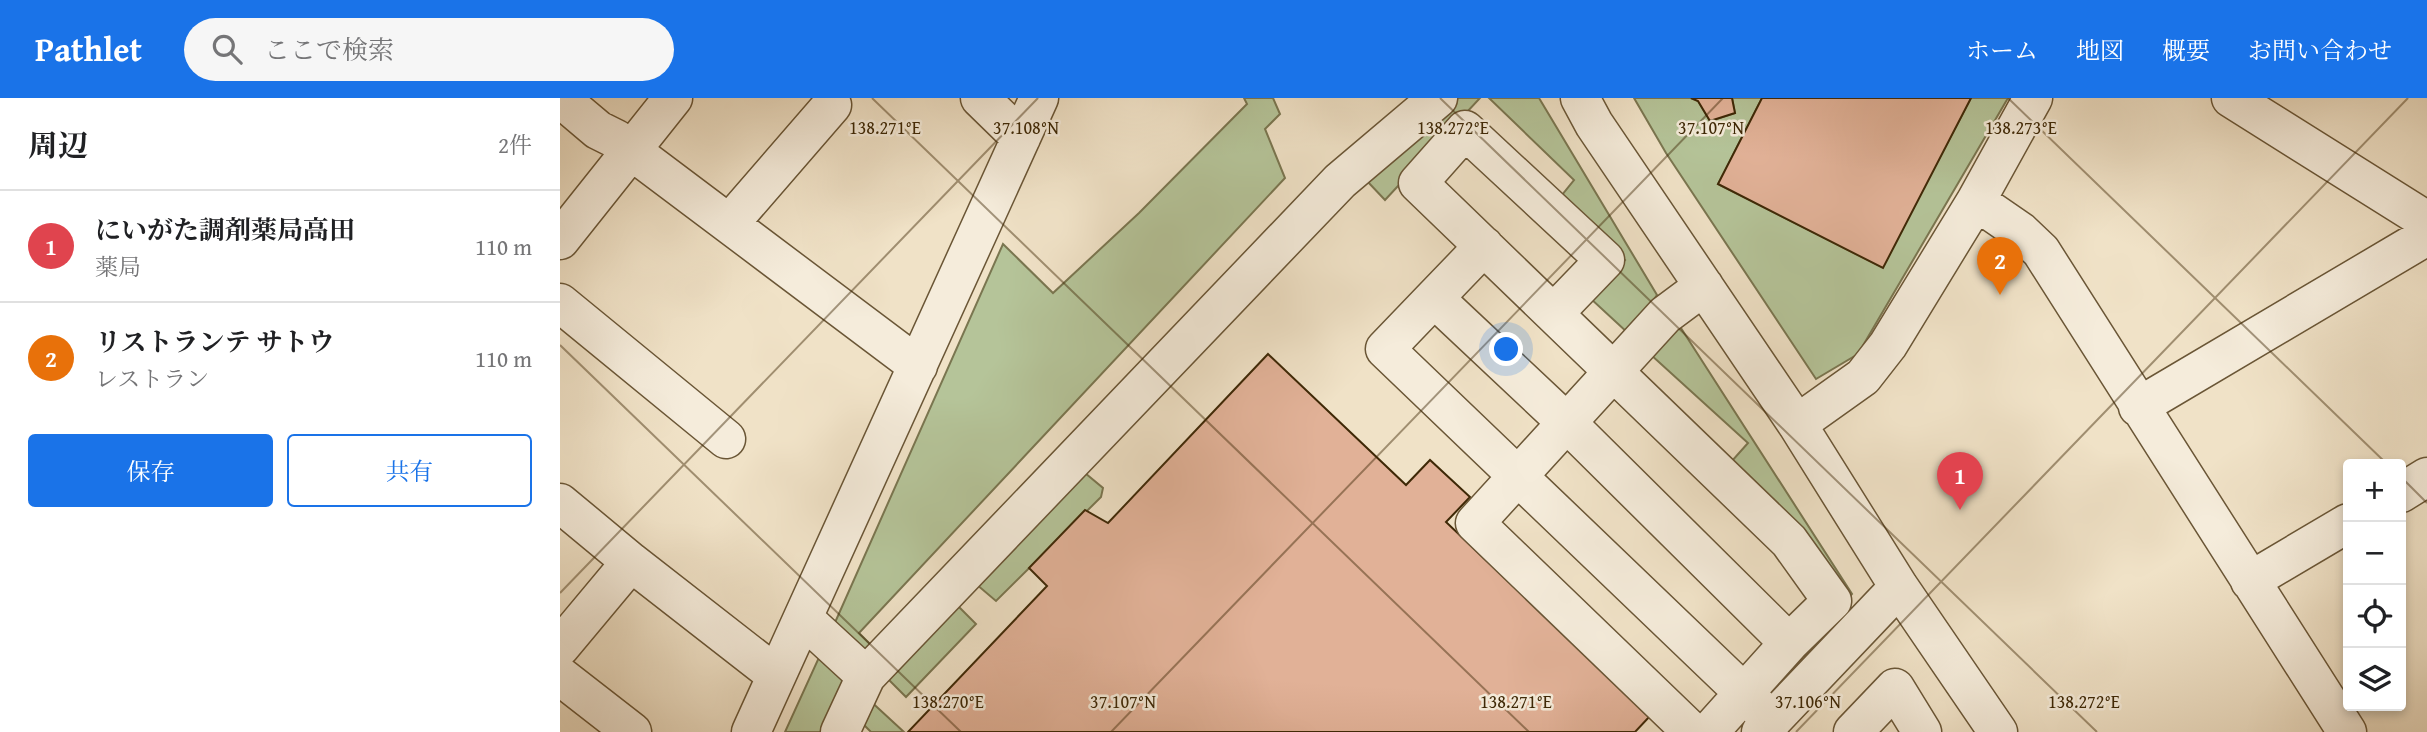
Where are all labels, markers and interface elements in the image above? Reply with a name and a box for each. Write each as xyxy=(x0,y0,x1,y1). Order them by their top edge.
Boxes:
search box xyxy=(184,18,674,81)
text: Pathlet xyxy=(35,25,142,73)
icon: search xyxy=(208,30,246,68)
text: ここで検索 xyxy=(264,30,394,69)
text: ホーム xyxy=(1966,33,2038,68)
text: 地図 xyxy=(2076,33,2124,68)
text: 概要 xyxy=(2162,33,2210,68)
text: お問い合わせ xyxy=(2248,33,2392,68)
text: 138.271°E xyxy=(849,114,921,141)
text: 37.108°N xyxy=(993,114,1059,141)
text: 138.272°E xyxy=(1417,114,1489,141)
text: 37.107°N xyxy=(1678,114,1744,141)
text: 138.273°E xyxy=(1985,114,2057,141)
text: 周辺 xyxy=(28,123,88,167)
text: 2件 xyxy=(498,128,532,161)
text: にいがた調剤薬局高田 xyxy=(95,210,355,249)
text: 1 xyxy=(45,230,57,263)
text: 110 m xyxy=(475,230,532,263)
pin: 2 xyxy=(1977,237,2023,295)
text: 薬局 xyxy=(95,250,141,283)
text: リストランテ サトウ xyxy=(95,322,334,361)
your location xyxy=(1489,332,1523,366)
text: 2 xyxy=(45,342,57,375)
text: 110 m xyxy=(475,342,532,375)
text: レストラン xyxy=(95,362,209,395)
button: 保存 xyxy=(28,434,273,507)
button: 共有 xyxy=(287,434,532,507)
pin: 1 xyxy=(1937,452,1983,510)
map controls xyxy=(2343,459,2406,711)
button: + xyxy=(2343,459,2406,522)
button: − xyxy=(2343,522,2406,585)
button: locate xyxy=(2343,585,2406,648)
button: layers xyxy=(2343,648,2406,711)
text: 138.270°E xyxy=(912,688,984,715)
text: 37.107°N xyxy=(1090,688,1156,715)
text: 138.271°E xyxy=(1480,688,1552,715)
text: 37.106°N xyxy=(1775,688,1841,715)
text: 138.272°E xyxy=(2048,688,2120,715)

